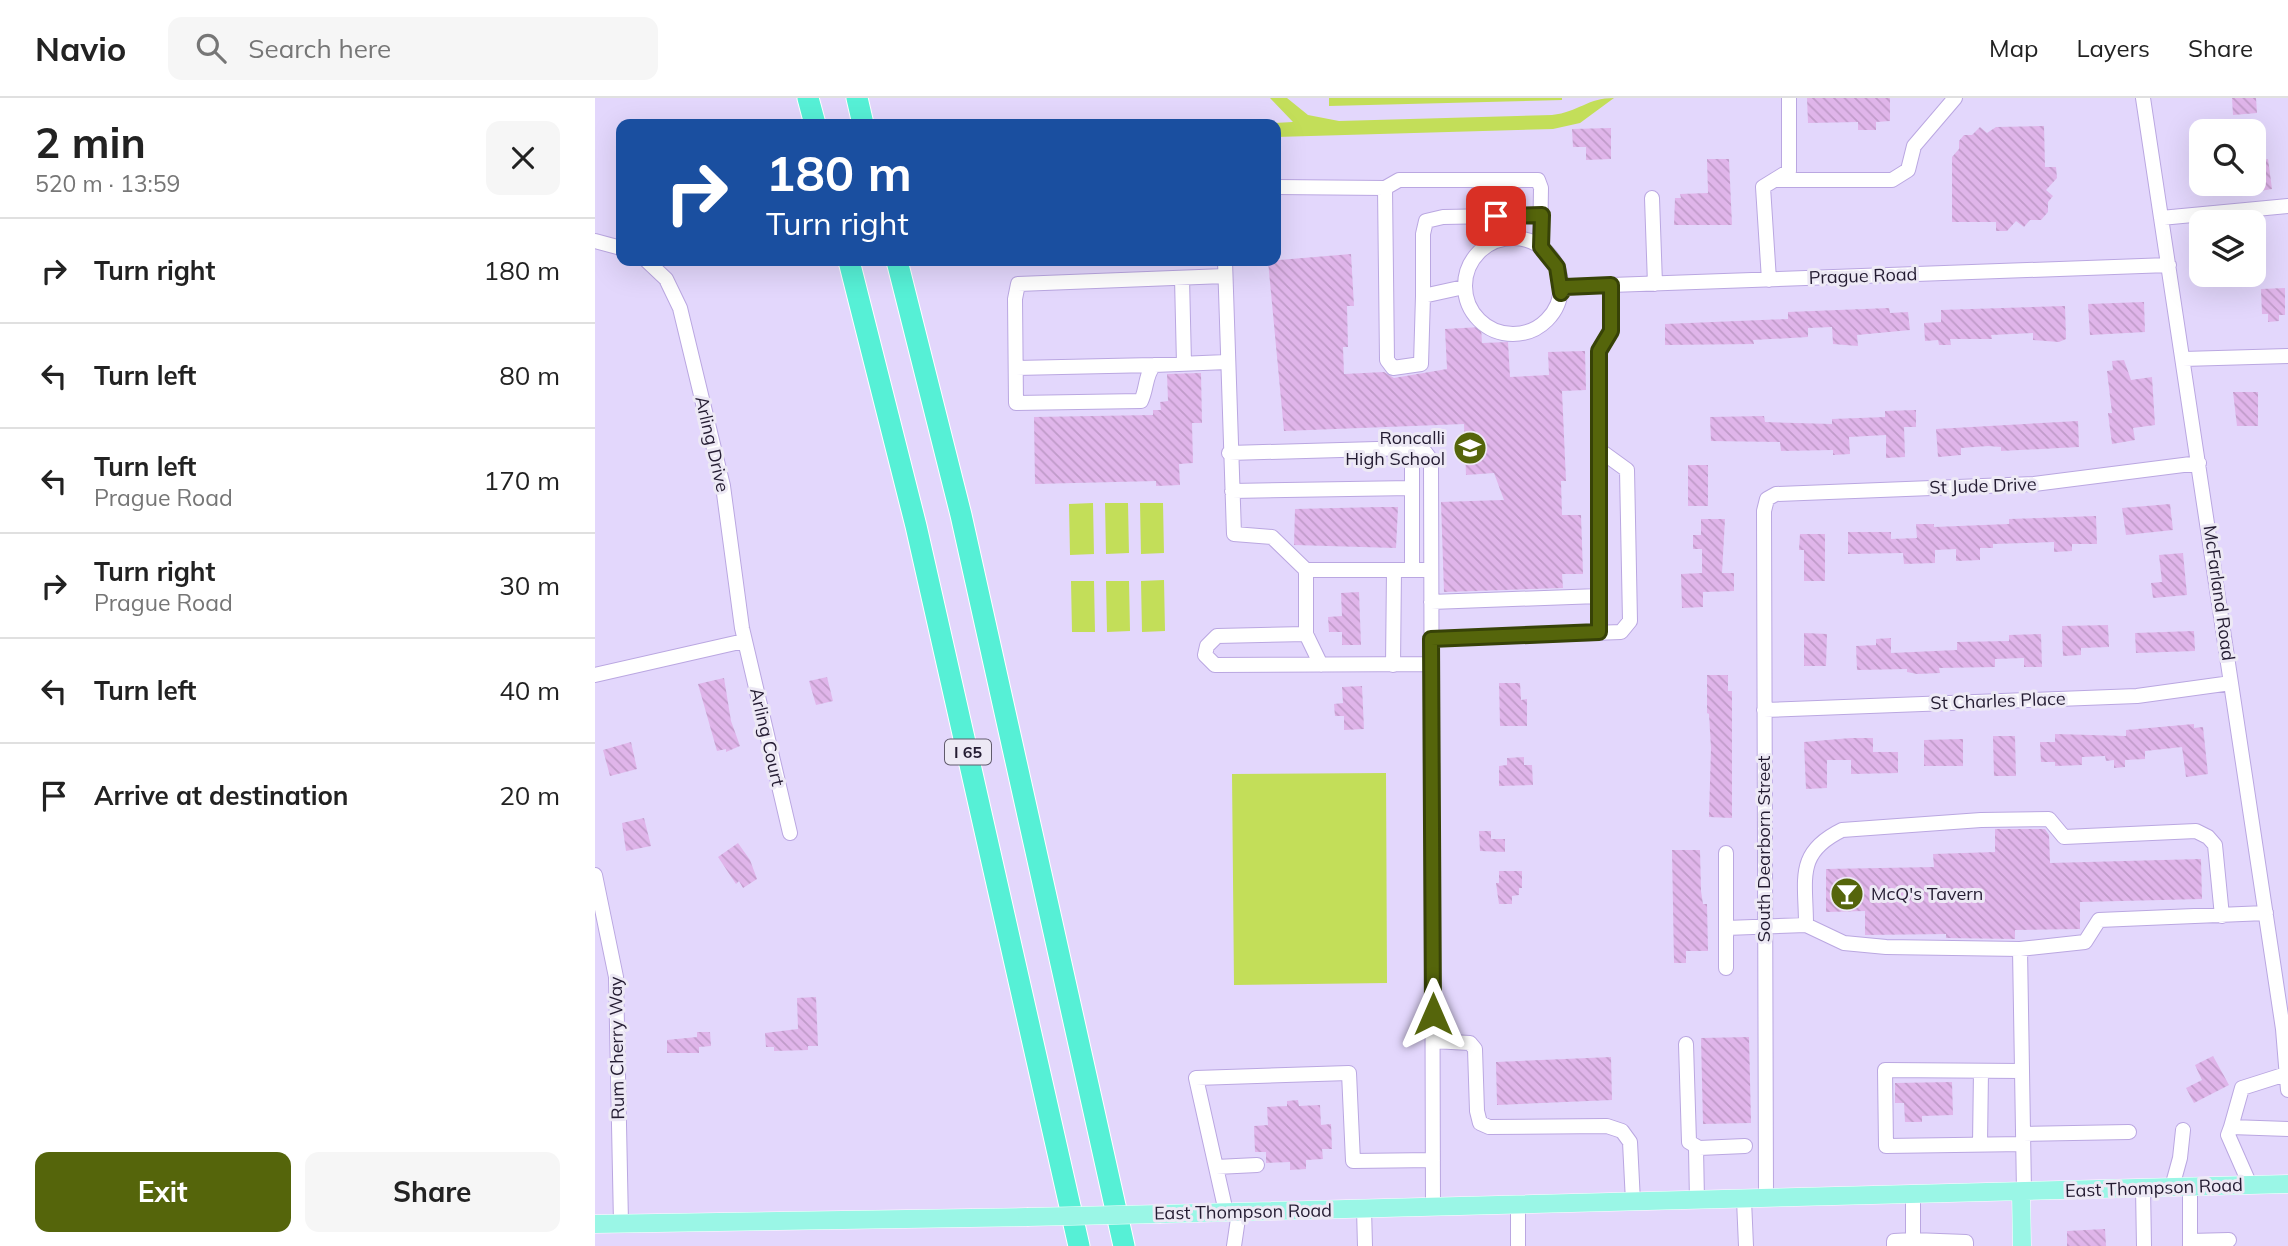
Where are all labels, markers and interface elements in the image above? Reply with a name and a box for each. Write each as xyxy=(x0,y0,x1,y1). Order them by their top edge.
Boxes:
search box xyxy=(168,17,658,80)
text: Navio xyxy=(35,28,126,69)
icon: search xyxy=(192,29,230,67)
text: Search here xyxy=(248,32,391,65)
text: Map xyxy=(1989,33,2038,63)
text: Layers xyxy=(2076,33,2150,63)
text: Share xyxy=(2188,33,2253,63)
text: 2 min xyxy=(35,116,146,169)
map controls xyxy=(2189,119,2266,287)
button: search xyxy=(2189,119,2266,196)
button: close xyxy=(486,121,560,195)
text: 180 m xyxy=(766,142,912,203)
icon: right xyxy=(651,147,742,238)
text: 520 m · 13:59 xyxy=(35,169,180,198)
pin xyxy=(1466,186,1526,246)
icon: arrive xyxy=(1477,197,1515,235)
text: Turn right xyxy=(766,203,909,243)
button: layers xyxy=(2189,210,2266,287)
icon: right xyxy=(35,252,73,290)
text: Turn right xyxy=(94,254,215,287)
text: 180 m xyxy=(484,254,560,287)
street label: Prague Road xyxy=(1808,262,1918,289)
icon: left xyxy=(35,357,73,395)
text: Turn left xyxy=(94,359,196,392)
text: 80 m xyxy=(499,359,560,392)
street label: Arling Drive xyxy=(690,394,735,494)
place label: Roncalli High School xyxy=(1345,426,1445,470)
school or university icon: Roncalli High School xyxy=(1451,429,1489,467)
text: Turn left xyxy=(94,450,196,483)
icon: left xyxy=(35,462,73,500)
text: 170 m xyxy=(484,464,560,497)
street label: St Jude Drive xyxy=(1929,472,2037,499)
text: Prague Road xyxy=(94,483,233,512)
street label: McFarland Road xyxy=(2199,524,2240,662)
text: Turn right xyxy=(94,555,215,588)
icon: right xyxy=(35,567,73,605)
text: 30 m xyxy=(499,569,560,602)
text: Prague Road xyxy=(94,588,233,617)
icon: left xyxy=(35,672,73,710)
text: Turn left xyxy=(94,674,196,707)
text: 40 m xyxy=(499,674,560,707)
street label: Arling Court xyxy=(745,686,790,788)
street label: St Charles Place xyxy=(1930,687,2066,714)
road number: I 65 xyxy=(945,740,991,764)
street label: South Dearborn Street xyxy=(1752,756,1775,942)
icon: arrive xyxy=(35,777,73,815)
text: Arrive at destination xyxy=(94,779,349,812)
text: 20 m xyxy=(499,779,560,812)
bar icon: McQ's Tavern xyxy=(1828,875,1866,913)
place label: McQ's Tavern xyxy=(1871,882,1983,905)
street label: Rum Cherry Way xyxy=(604,976,629,1120)
position arrow xyxy=(1396,977,1470,1051)
button: Exit xyxy=(35,1152,291,1232)
button: Share xyxy=(305,1152,560,1232)
street label: East Thompson Road xyxy=(2065,1173,2243,1202)
street label: East Thompson Road xyxy=(1154,1198,1332,1225)

